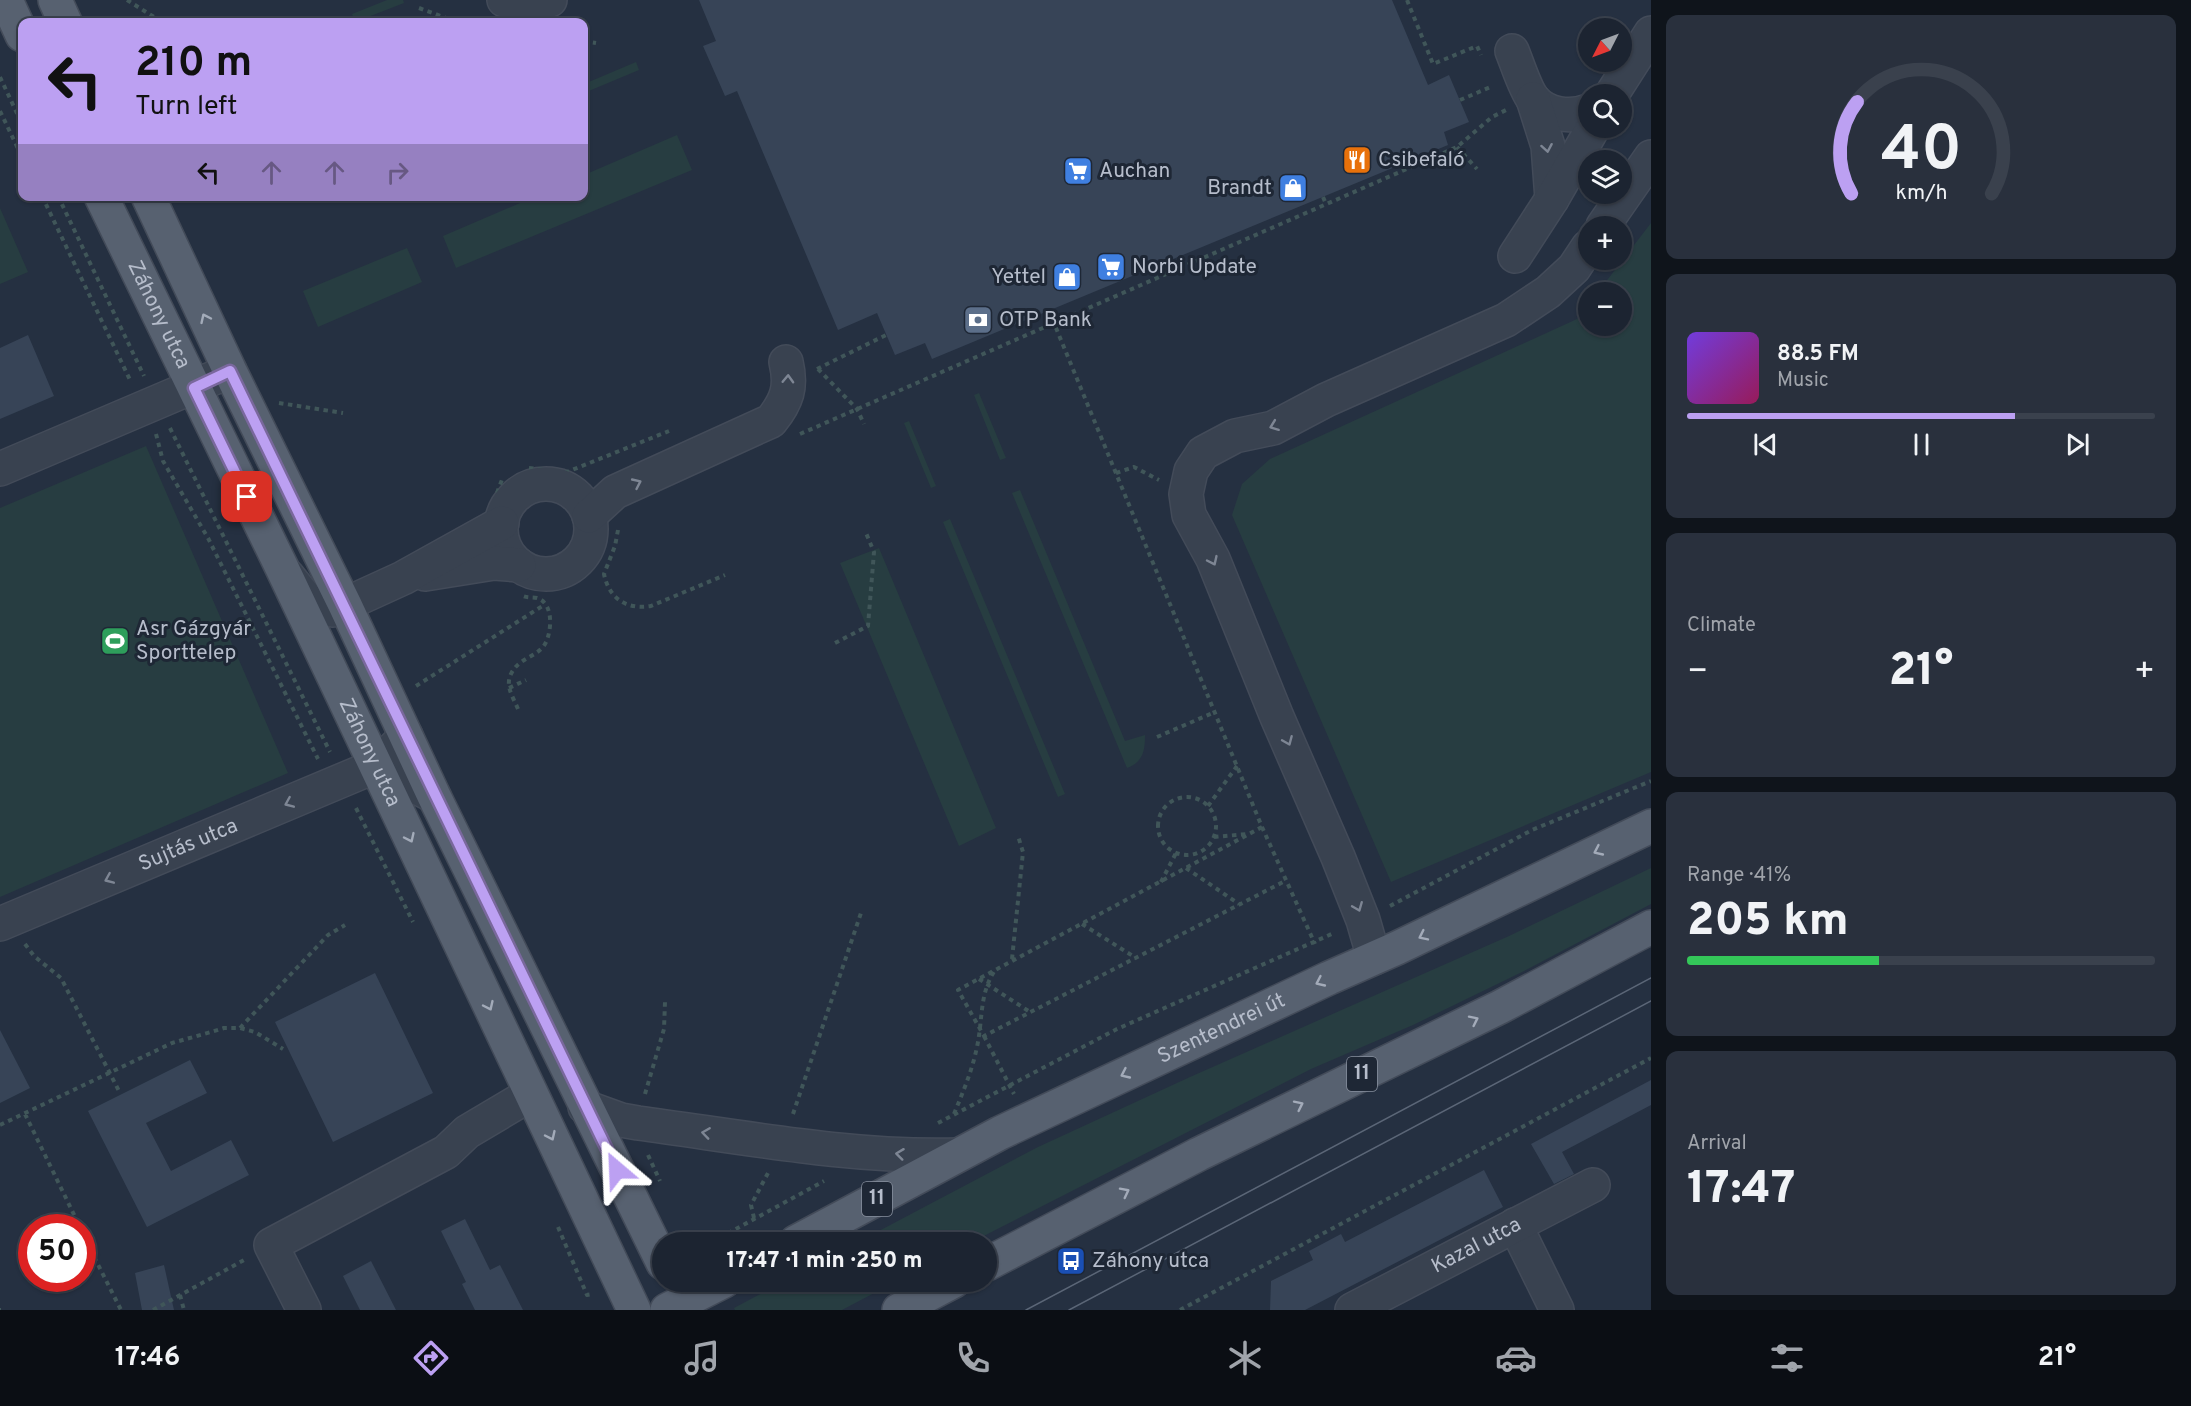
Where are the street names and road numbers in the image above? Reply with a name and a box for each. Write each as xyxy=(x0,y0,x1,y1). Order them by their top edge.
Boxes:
street label: Záhony utca xyxy=(121,256,197,373)
street label: Záhony utca xyxy=(332,694,407,811)
street label: Sujtás utca xyxy=(134,812,242,878)
street label: Szentendrei út xyxy=(1153,987,1290,1070)
road number: 11 xyxy=(1347,1057,1377,1091)
road number: 11 xyxy=(862,1182,892,1216)
street label: Kazal utca xyxy=(1427,1211,1526,1280)

